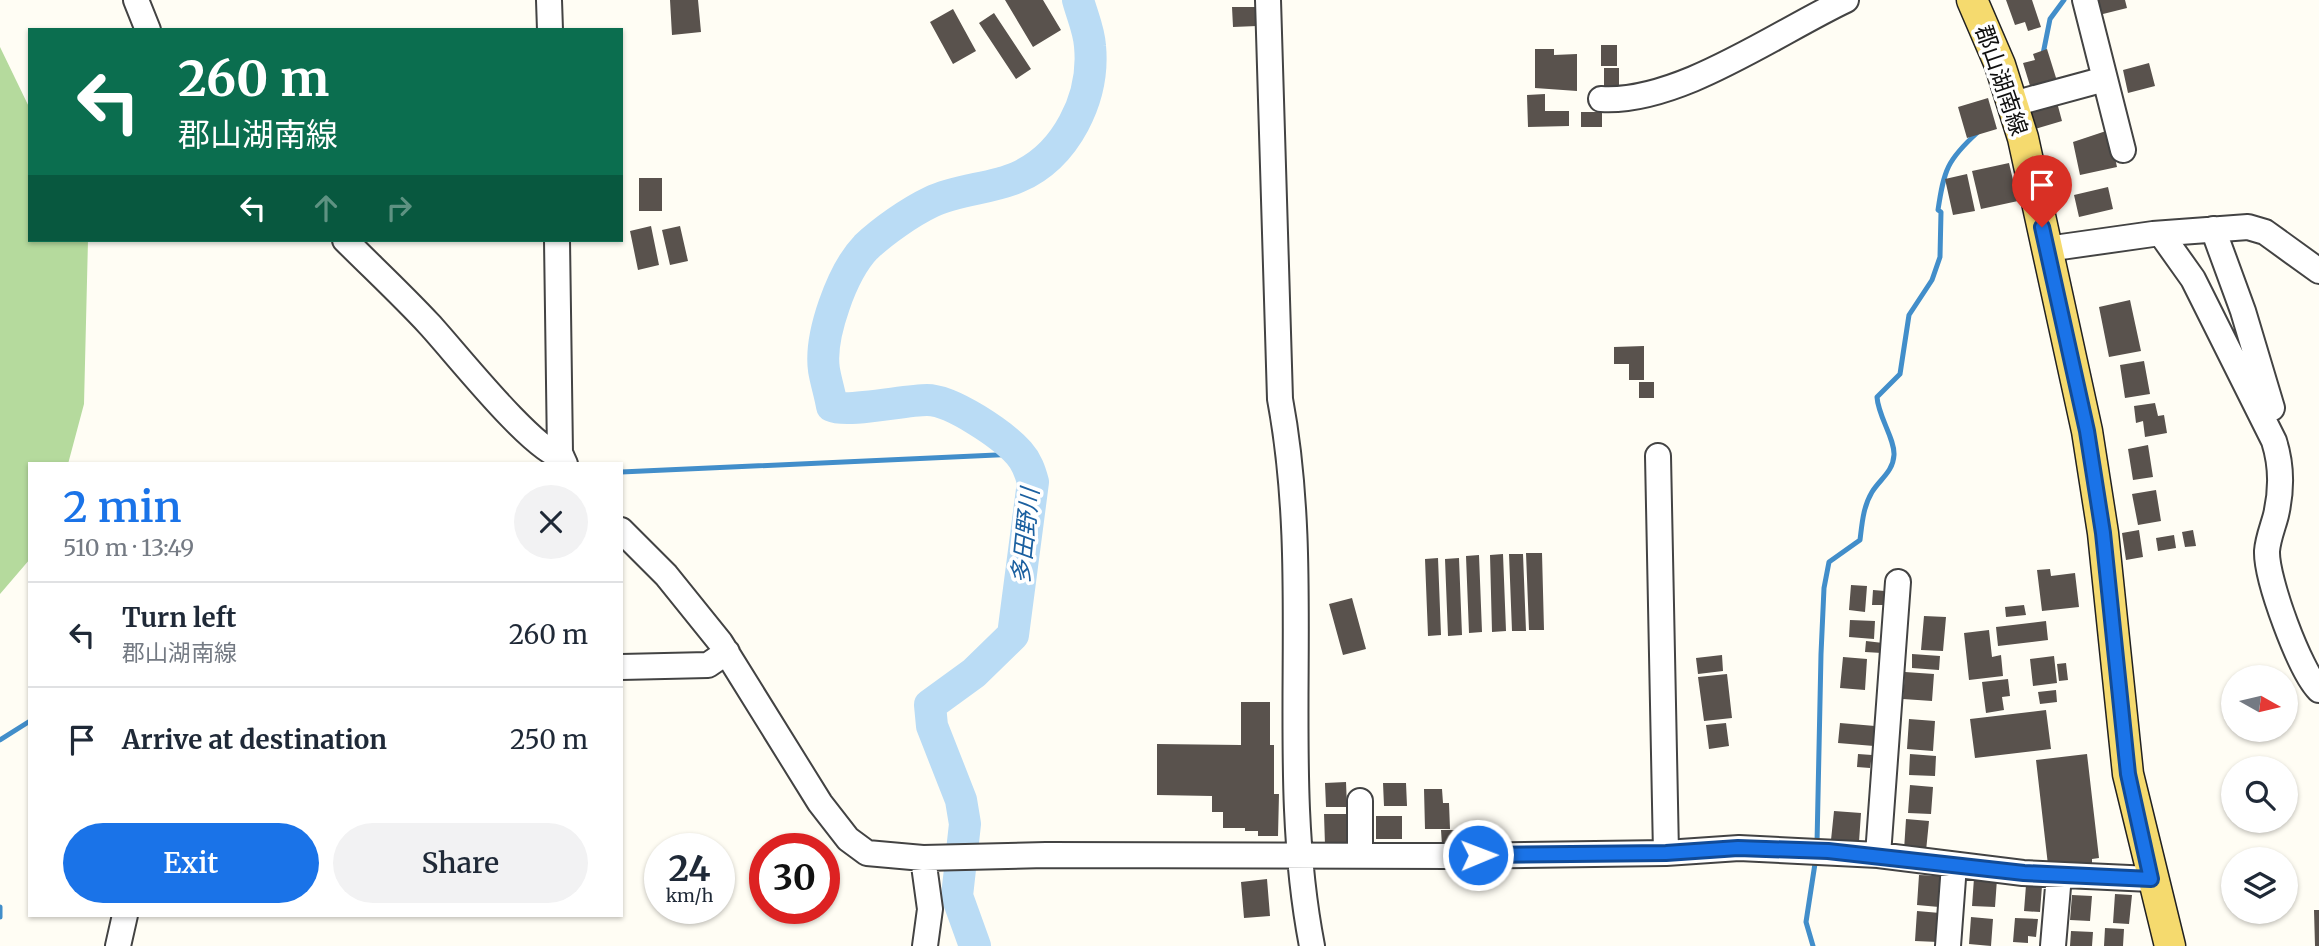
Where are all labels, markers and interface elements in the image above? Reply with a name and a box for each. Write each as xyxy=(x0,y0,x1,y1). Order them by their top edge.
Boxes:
street label: 郡山湖南線 xyxy=(1970,21,2034,139)
text: 260 m xyxy=(178,48,329,109)
icon: left xyxy=(63,56,154,147)
text: 郡山湖南線 xyxy=(178,115,338,155)
pin xyxy=(2012,155,2072,227)
icon: arrive xyxy=(2023,166,2061,204)
icon: left xyxy=(234,189,272,227)
icon: ahead xyxy=(307,189,345,227)
icon: right xyxy=(380,189,418,227)
text: 2 min xyxy=(63,481,182,533)
water label: 多田野川 xyxy=(1005,484,1046,585)
button: close xyxy=(514,485,588,559)
text: 510 m · 13:49 xyxy=(63,533,194,562)
text: Turn left xyxy=(122,601,236,634)
icon: left xyxy=(63,616,101,654)
text: 260 m xyxy=(509,618,588,651)
text: 郡山湖南線 xyxy=(122,638,237,667)
north arrow xyxy=(2221,665,2298,742)
map controls xyxy=(2221,665,2298,924)
icon: arrive xyxy=(63,721,101,759)
text: Arrive at destination xyxy=(122,723,387,756)
text: 250 m xyxy=(510,723,588,756)
button: search xyxy=(2221,756,2298,833)
position arrow xyxy=(1441,818,1515,892)
button: Exit xyxy=(63,823,319,903)
button: Share xyxy=(333,823,588,903)
speed limit sign: 30 xyxy=(749,833,840,924)
text: 24 xyxy=(668,847,711,891)
button: layers xyxy=(2221,847,2298,924)
text: km/h xyxy=(666,884,713,907)

